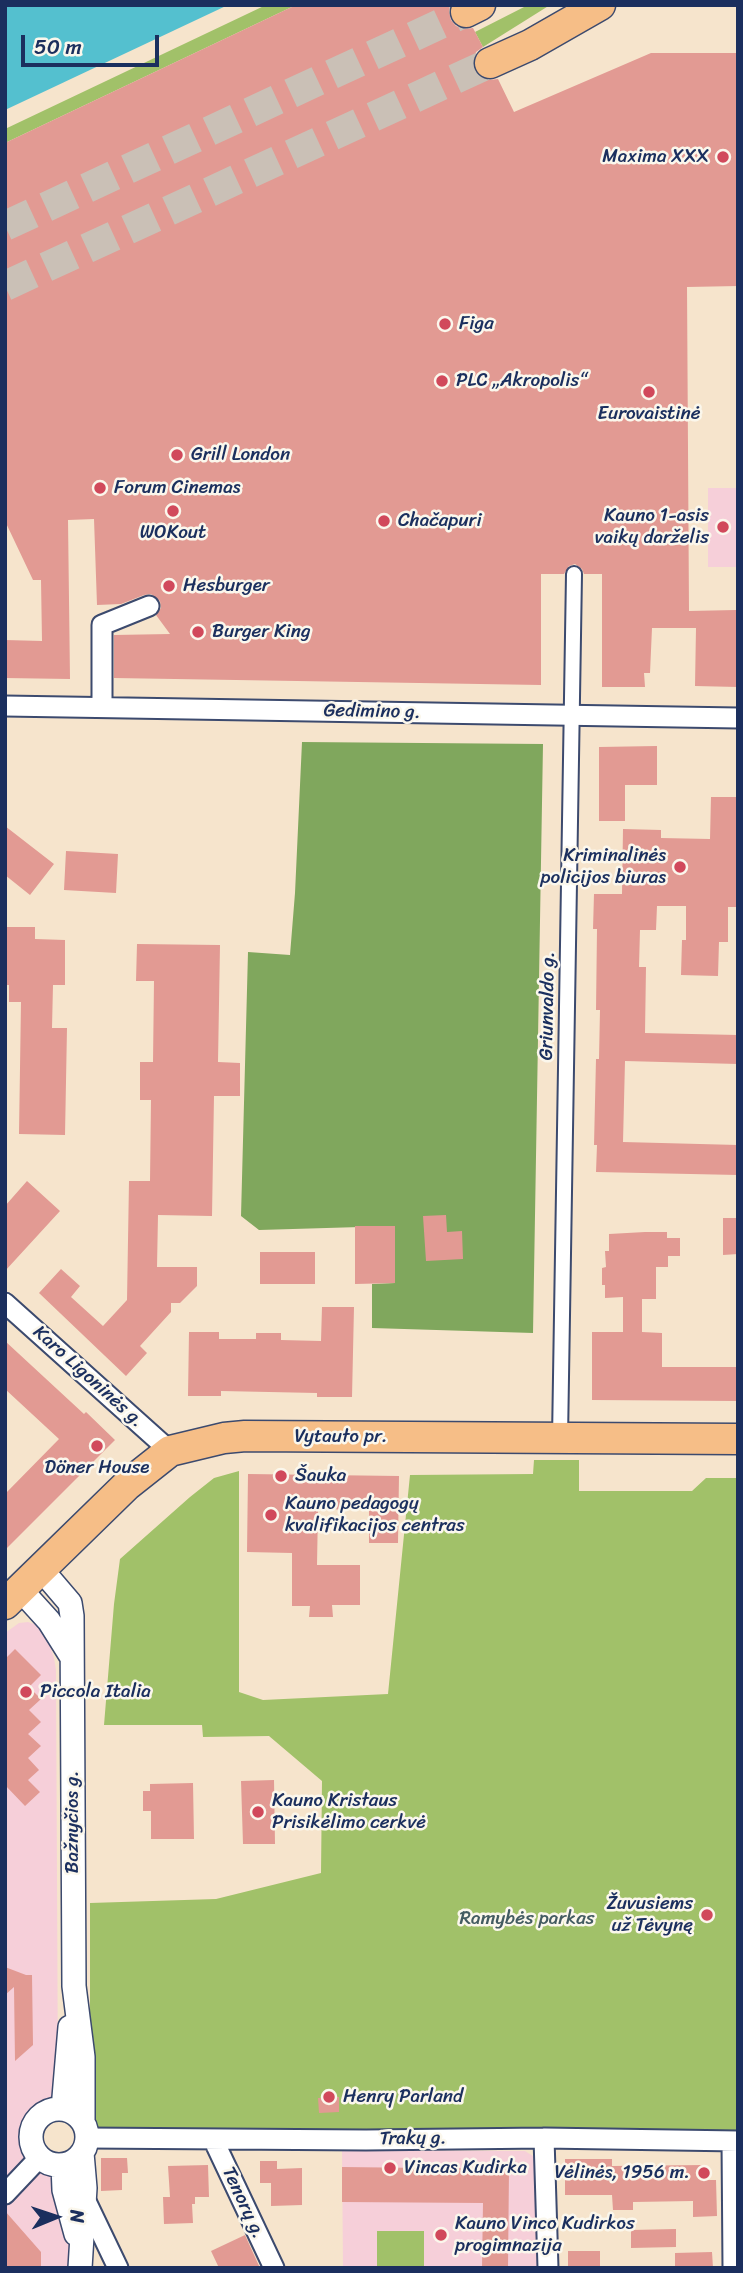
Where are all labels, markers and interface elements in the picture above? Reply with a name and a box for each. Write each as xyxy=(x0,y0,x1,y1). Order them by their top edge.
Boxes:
scale bar xyxy=(24,21,163,65)
text: 50 m xyxy=(34,28,82,66)
place label: Maxima XXX xyxy=(602,146,709,168)
marker: Maxima XXX xyxy=(715,149,731,165)
place label: Figa xyxy=(459,313,494,335)
marker: Figa xyxy=(437,316,453,332)
place label: PLC „Akropolis“ xyxy=(456,370,587,392)
marker: PLC „Akropolis“ xyxy=(434,373,450,389)
marker: Eurovaistinė xyxy=(641,384,657,400)
place label: Eurovaistinė xyxy=(597,403,701,425)
place label: Grill London xyxy=(191,444,290,466)
marker: Grill London xyxy=(169,447,185,463)
place label: Forum Cinemas xyxy=(114,477,241,499)
marker: Forum Cinemas xyxy=(92,480,108,496)
marker: WOKout xyxy=(165,503,181,519)
place label: Kauno 1-asis vaikų darželis xyxy=(595,505,709,549)
place label: Chačapuri xyxy=(398,510,482,532)
marker: Chačapuri xyxy=(376,513,392,529)
marker: Kauno 1-asis vaikų darželis xyxy=(715,519,731,535)
place label: WOKout xyxy=(140,522,206,544)
place label: Hesburger xyxy=(183,575,270,597)
marker: Hesburger xyxy=(161,578,177,594)
place label: Burger King xyxy=(212,621,311,643)
marker: Burger King xyxy=(190,624,206,640)
street label: Gedimino g. xyxy=(323,700,421,724)
place label: Kriminalinės policijos biuras xyxy=(540,845,666,889)
marker: Kriminalinės policijos biuras xyxy=(672,859,688,875)
street label: Griunvaldo g. xyxy=(536,951,560,1061)
street label: Karo Ligoninės g. xyxy=(28,1321,148,1433)
street label: Vytauto pr. xyxy=(294,1426,388,1448)
marker: Döner House xyxy=(89,1438,105,1454)
place label: Döner House xyxy=(45,1457,149,1479)
place label: Šauka xyxy=(295,1465,346,1487)
marker: Šauka xyxy=(273,1468,289,1484)
place label: Kauno pedagogų kvalifikacijos centras xyxy=(285,1493,465,1537)
marker: Kauno pedagogų kvalifikacijos centras xyxy=(263,1507,279,1523)
place label: Piccola Italia xyxy=(40,1681,151,1703)
marker: Piccola Italia xyxy=(18,1684,34,1700)
street label: Bažnyčios g. xyxy=(62,1771,84,1873)
place label: Kauno Kristaus Prisikėlimo cerkvė xyxy=(272,1790,426,1834)
marker: Kauno Kristaus Prisikėlimo cerkvė xyxy=(250,1804,266,1820)
place label: Žuvusiems už Tėvynę xyxy=(606,1893,693,1937)
marker: Žuvusiems už Tėvynę xyxy=(699,1907,715,1923)
park label: Ramybės parkas xyxy=(460,1908,594,1930)
place label: Henry Parland xyxy=(343,2086,463,2108)
marker: Henry Parland xyxy=(321,2089,337,2105)
street label: Trakų g. xyxy=(379,2127,447,2151)
place label: Vincas Kudirka xyxy=(404,2157,527,2179)
marker: Vincas Kudirka xyxy=(382,2160,398,2176)
place label: Vėlinės, 1956 m. xyxy=(554,2162,690,2184)
street label: Tenorų g. xyxy=(216,2163,270,2243)
marker: Vėlinės, 1956 m. xyxy=(696,2165,712,2181)
north arrow xyxy=(21,2182,91,2252)
text: N xyxy=(61,2209,94,2223)
place label: Kauno Vinco Kudirkos progimnazija xyxy=(455,2213,635,2257)
marker: Kauno Vinco Kudirkos progimnazija xyxy=(433,2227,449,2243)

